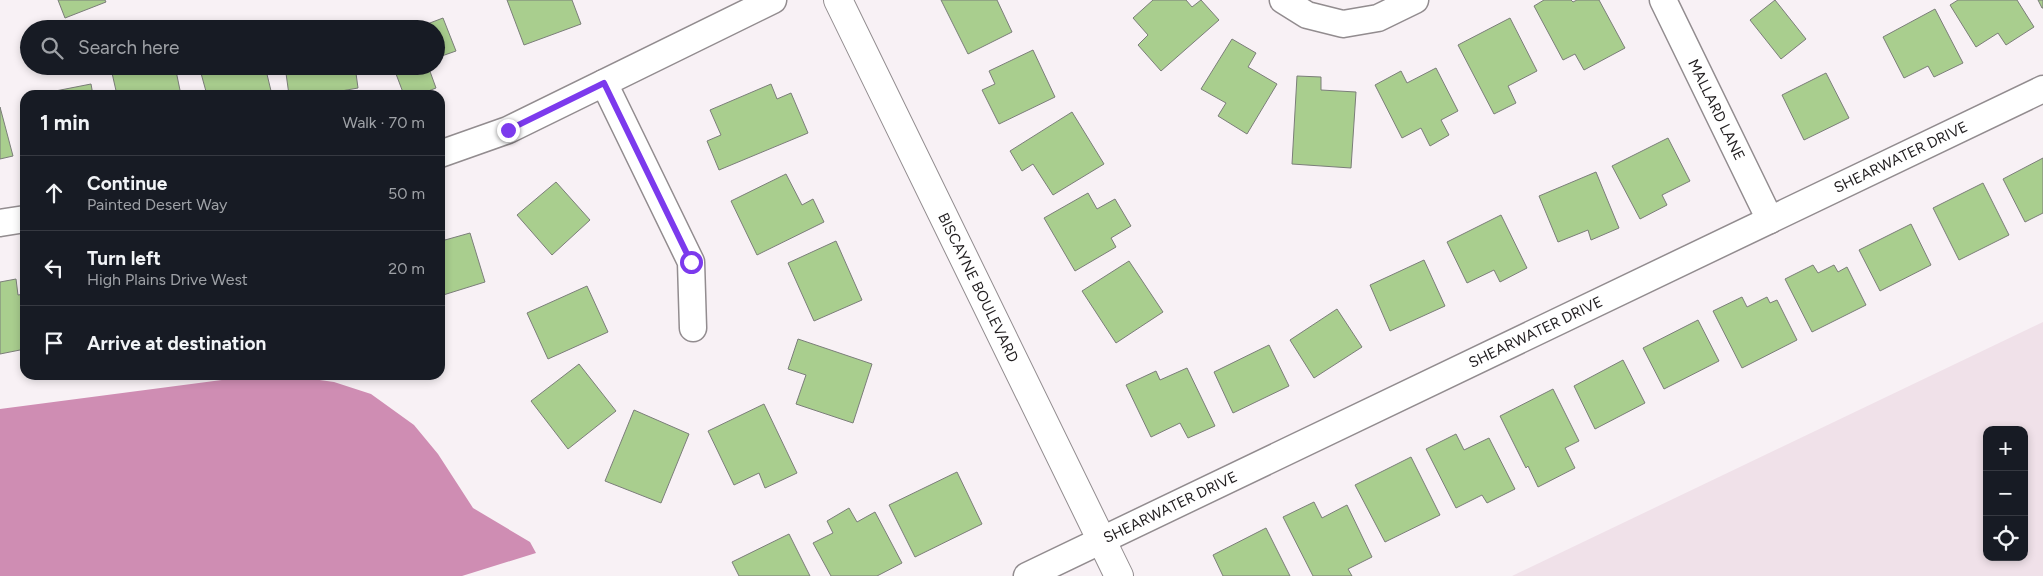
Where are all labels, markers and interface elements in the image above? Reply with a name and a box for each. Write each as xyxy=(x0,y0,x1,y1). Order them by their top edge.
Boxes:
search box xyxy=(20,20,445,75)
icon: search xyxy=(38,34,66,62)
text: Search here xyxy=(78,36,180,59)
street label: MALLARD LANE xyxy=(1684,56,1749,163)
text: 1 min xyxy=(40,110,90,135)
text: Walk · 70 m xyxy=(342,113,425,132)
street label: SHEARWATER DRIVE xyxy=(1831,117,1971,197)
route end xyxy=(497,119,520,142)
text: Continue xyxy=(87,172,167,195)
icon: ahead xyxy=(40,179,68,207)
text: 50 m xyxy=(388,184,425,203)
text: Painted Desert Way xyxy=(87,195,228,214)
street label: BISCAYNE BOULEVARD xyxy=(934,210,1022,365)
text: Turn left xyxy=(87,247,161,270)
route start xyxy=(680,251,703,274)
icon: left xyxy=(40,254,68,282)
text: 20 m xyxy=(388,259,425,278)
text: High Plains Drive West xyxy=(87,270,248,289)
street label: SHEARWATER DRIVE xyxy=(1466,293,1605,372)
icon: arrive xyxy=(40,329,68,357)
text: Arrive at destination xyxy=(87,332,266,355)
map controls xyxy=(1983,426,2028,561)
button: + xyxy=(1983,426,2028,471)
street label: SHEARWATER DRIVE xyxy=(1101,468,1240,547)
button: − xyxy=(1983,471,2028,516)
button: locate xyxy=(1983,516,2028,561)

